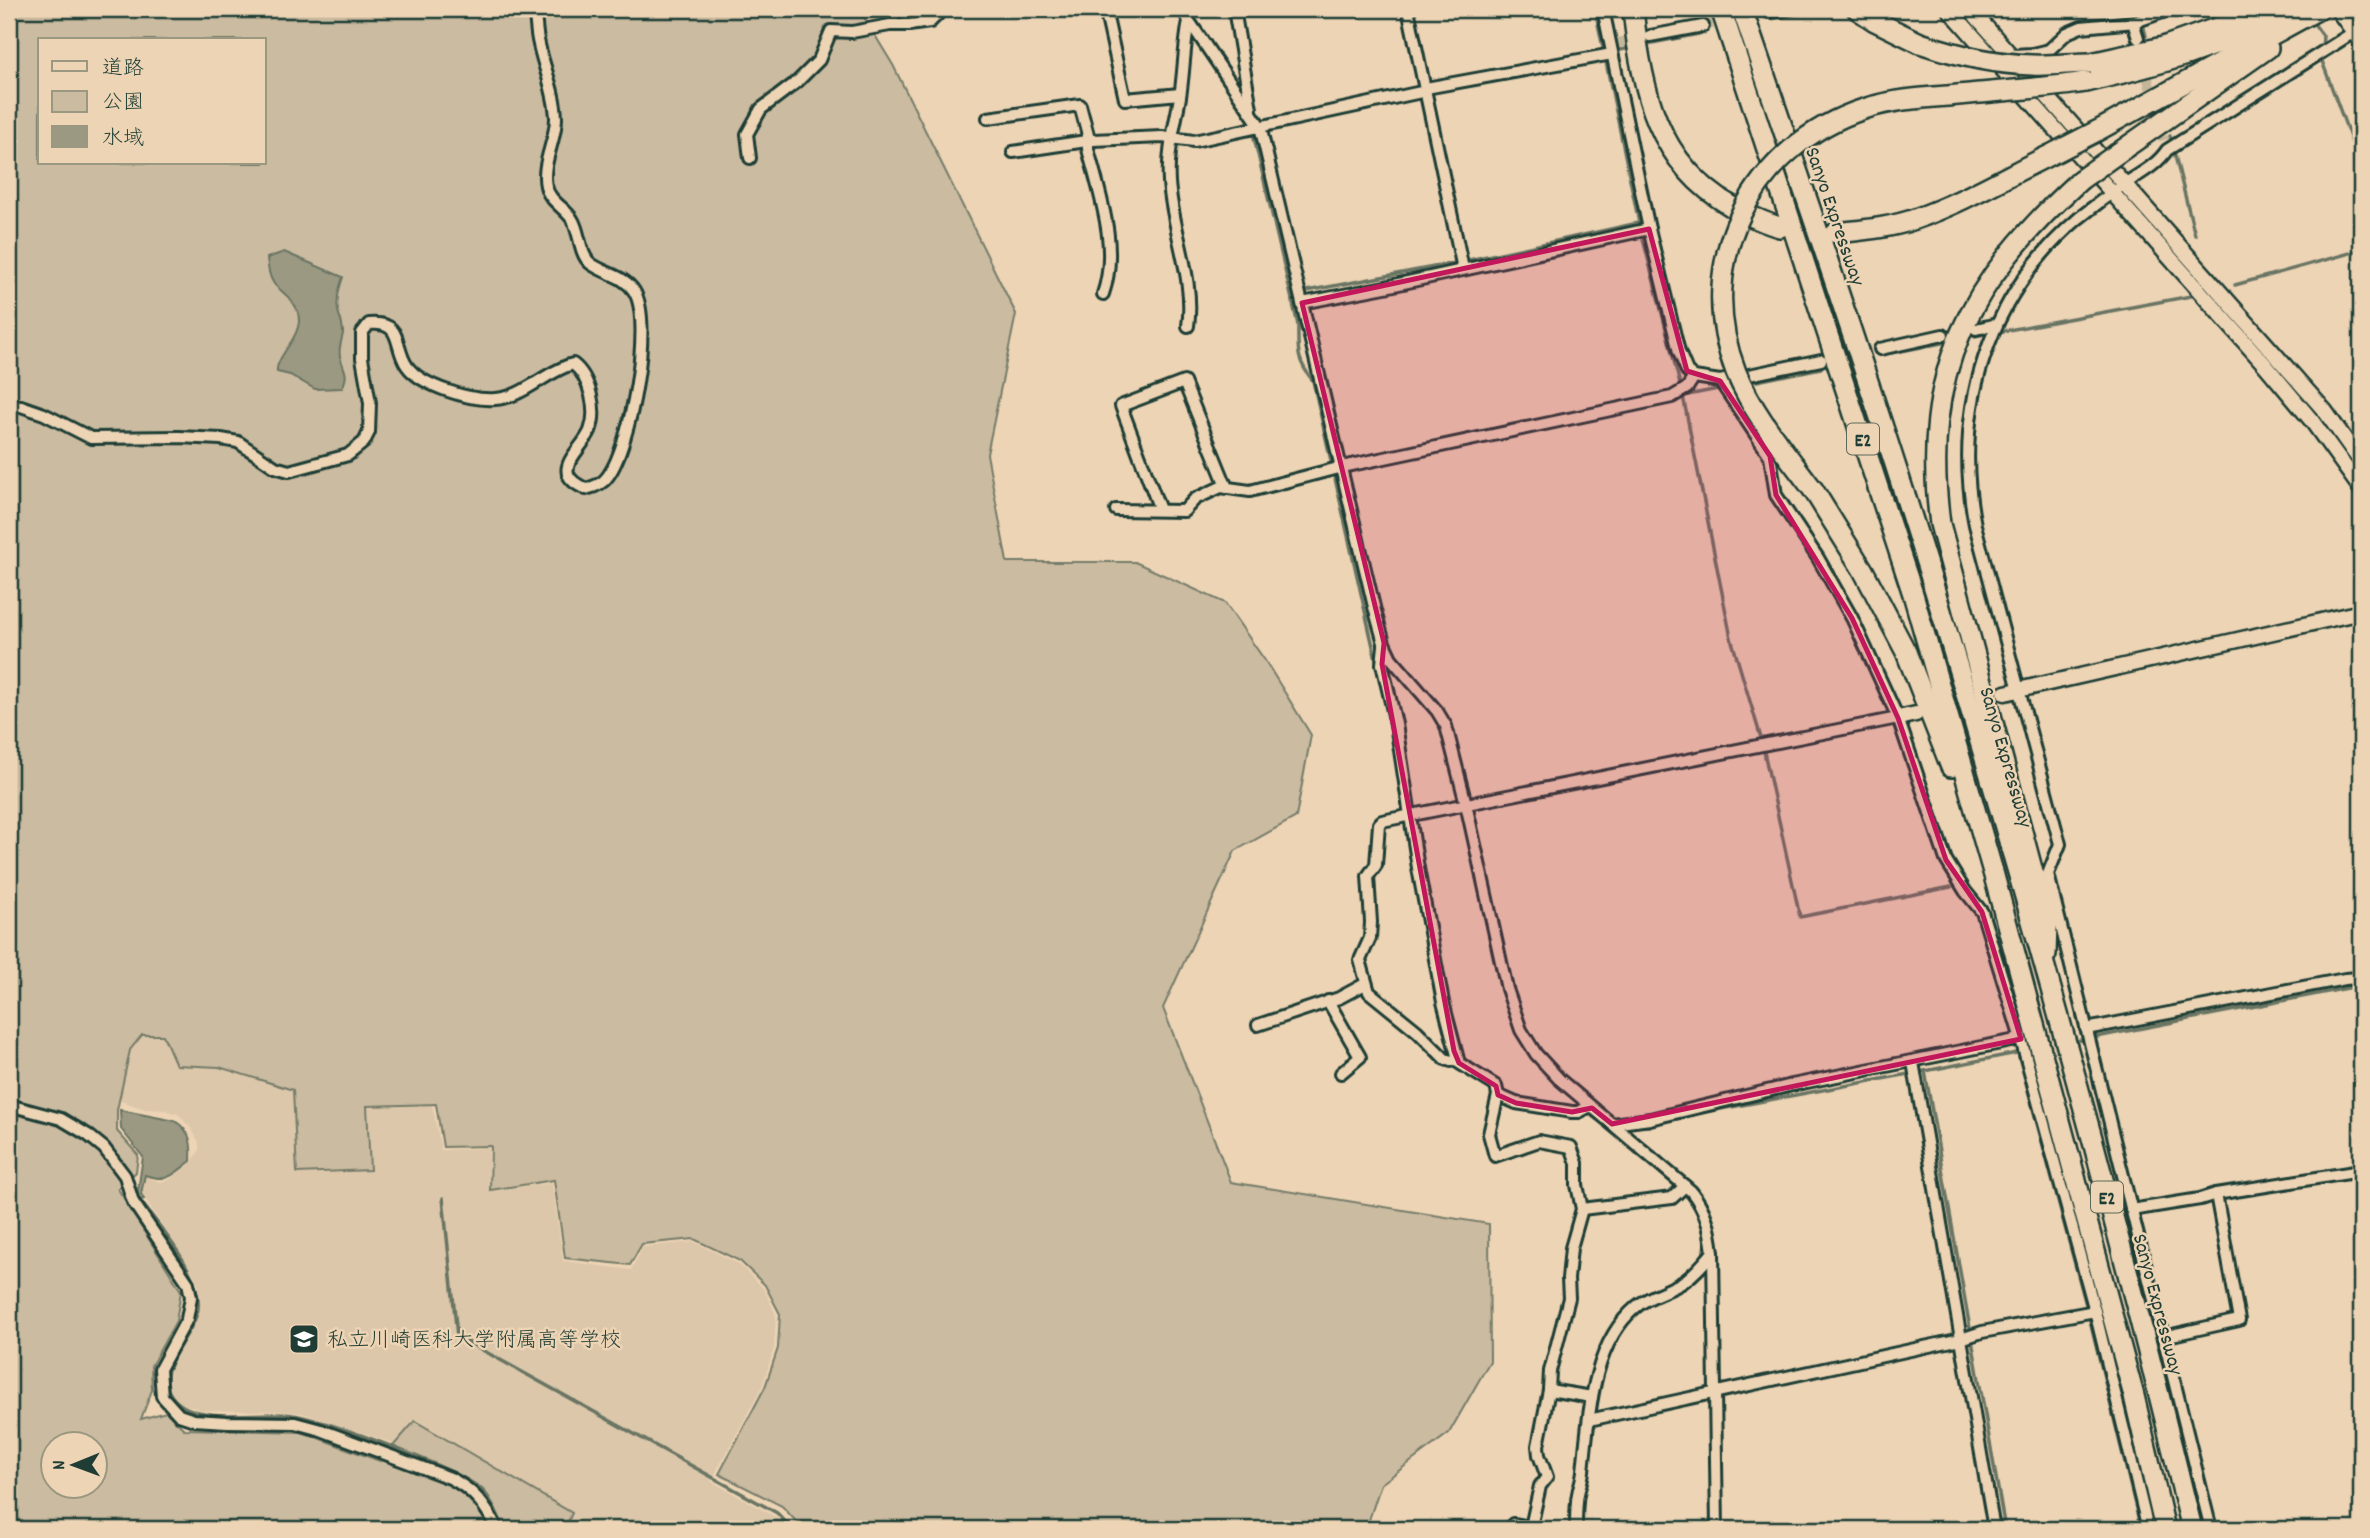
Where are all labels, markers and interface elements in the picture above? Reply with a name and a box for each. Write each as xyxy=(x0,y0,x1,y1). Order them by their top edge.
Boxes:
legend xyxy=(38,38,266,164)
text: 道路 xyxy=(102,55,144,85)
text: 公園 xyxy=(102,89,144,119)
text: 水域 xyxy=(102,125,144,155)
street label: Sanyo Expressway xyxy=(1795,144,1871,291)
road number: E2 xyxy=(1847,424,1879,454)
street label: Sanyo Expressway xyxy=(1970,684,2039,832)
road number: E2 xyxy=(2091,1182,2123,1212)
street label: Sanyo Expressway xyxy=(2123,1231,2189,1379)
school or university icon: 私立川崎医科大学附属高等学校 xyxy=(287,1322,321,1356)
place label: 私立川崎医科大学附属高等学校 xyxy=(327,1327,621,1357)
north arrow xyxy=(38,1430,108,1500)
text: N xyxy=(47,1460,74,1470)

